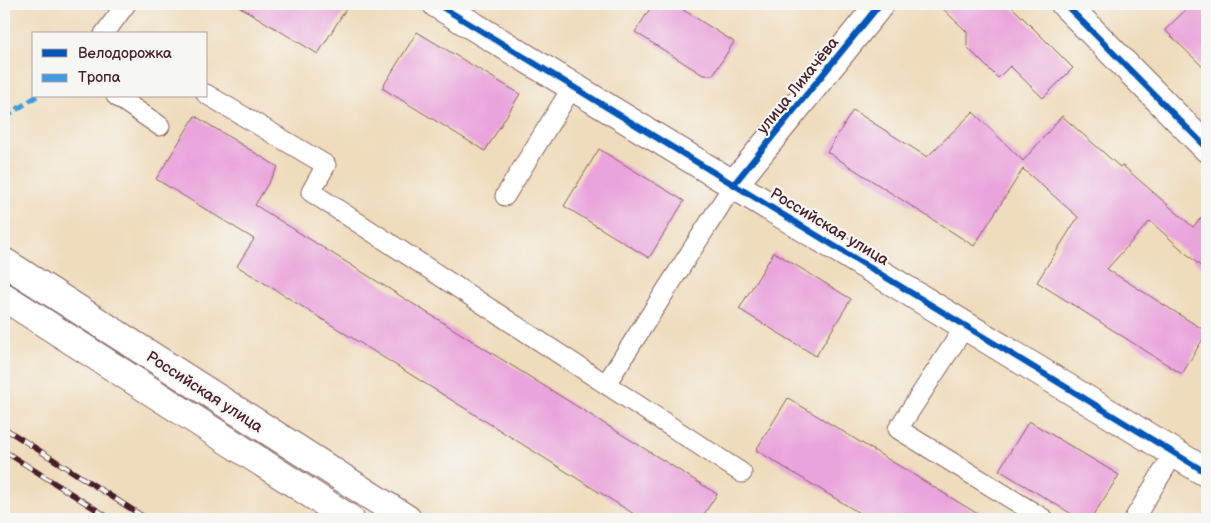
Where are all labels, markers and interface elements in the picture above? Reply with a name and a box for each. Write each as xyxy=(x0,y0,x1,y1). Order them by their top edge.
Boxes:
legend xyxy=(32,32,208,98)
street label: улица Лихачёва xyxy=(753,33,843,138)
text: Велодорожка xyxy=(78,44,172,63)
text: Тропа xyxy=(78,68,121,87)
street label: Российская улица xyxy=(766,184,893,271)
street label: Российская улица xyxy=(142,347,267,437)

